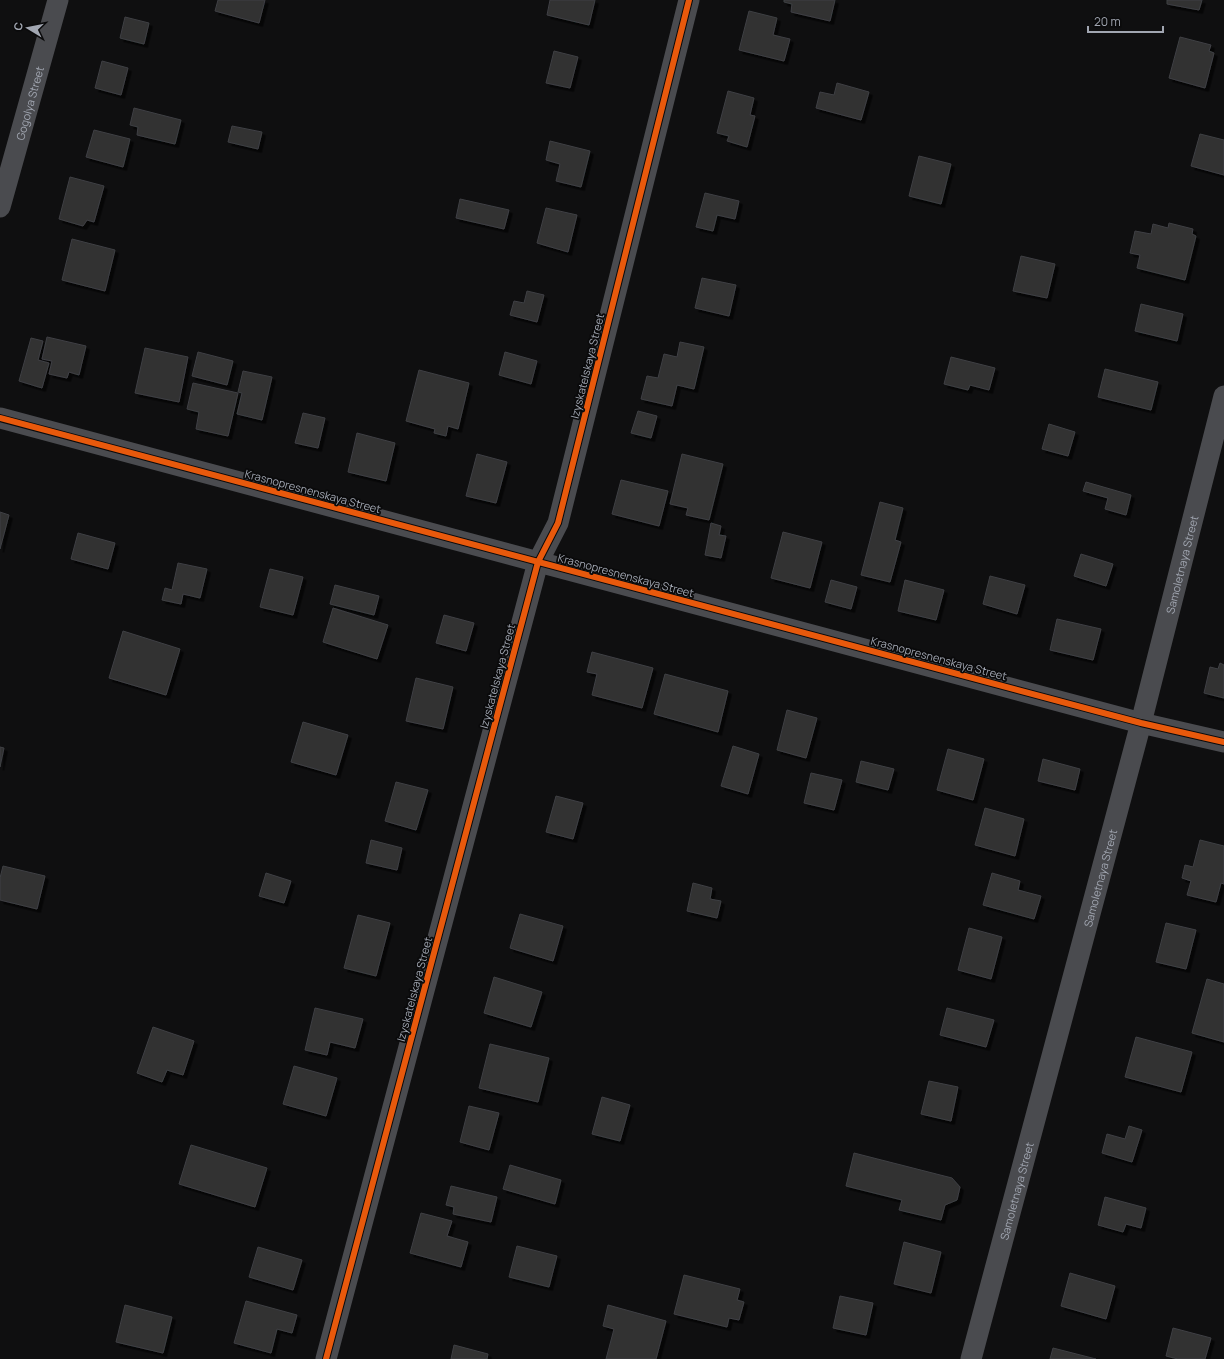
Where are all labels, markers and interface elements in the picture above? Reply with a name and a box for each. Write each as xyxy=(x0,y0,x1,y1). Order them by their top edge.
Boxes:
north arrow xyxy=(8,8,48,48)
scale bar xyxy=(1088,8,1163,34)
text: 20 m xyxy=(1094,13,1121,30)
text: С xyxy=(10,21,26,31)
street label: Gogolya Street xyxy=(12,64,47,142)
street label: Izyskatelskaya Street xyxy=(567,312,607,420)
street label: Krasnopresnenskaya Street xyxy=(243,466,383,516)
street label: Samoletnaya Street xyxy=(1162,514,1201,615)
street label: Krasnopresnenskaya Street xyxy=(556,550,696,600)
street label: Izyskatelskaya Street xyxy=(476,622,518,730)
street label: Krasnopresnenskaya Street xyxy=(869,633,1009,683)
street label: Samoletnaya Street xyxy=(1079,827,1120,928)
street label: Izyskatelskaya Street xyxy=(393,935,435,1043)
street label: Samoletnaya Street xyxy=(996,1140,1036,1242)

